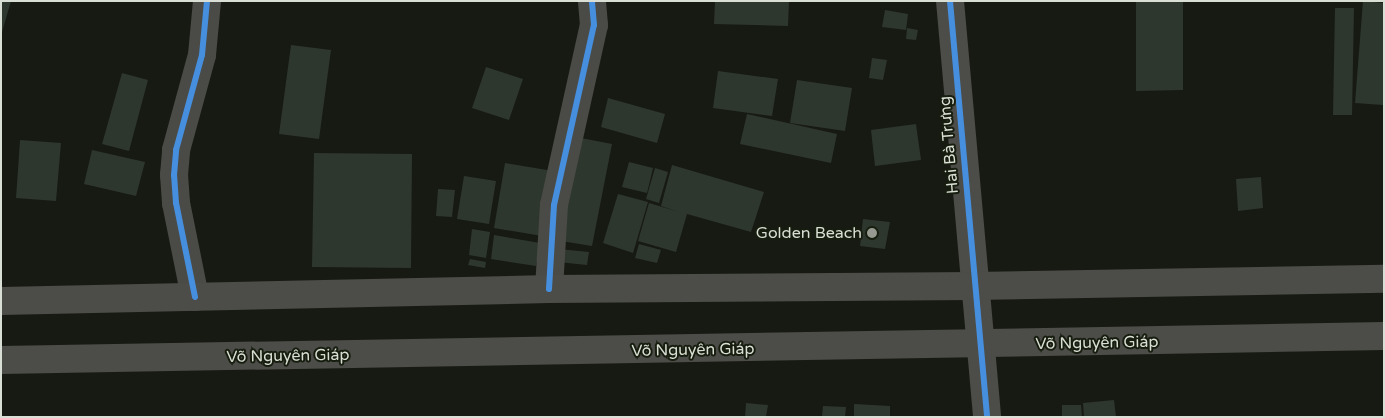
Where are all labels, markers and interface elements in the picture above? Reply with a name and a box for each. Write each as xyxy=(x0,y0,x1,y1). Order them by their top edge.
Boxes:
street label: Hai Bà Trưng xyxy=(935,95,963,195)
place label: Golden Beach xyxy=(756,223,862,243)
marker: Golden Beach xyxy=(866,227,878,239)
street label: Võ Nguyên Giáp xyxy=(1035,332,1159,354)
street label: Võ Nguyên Giáp xyxy=(631,339,755,361)
street label: Võ Nguyên Giáp xyxy=(226,345,350,367)

